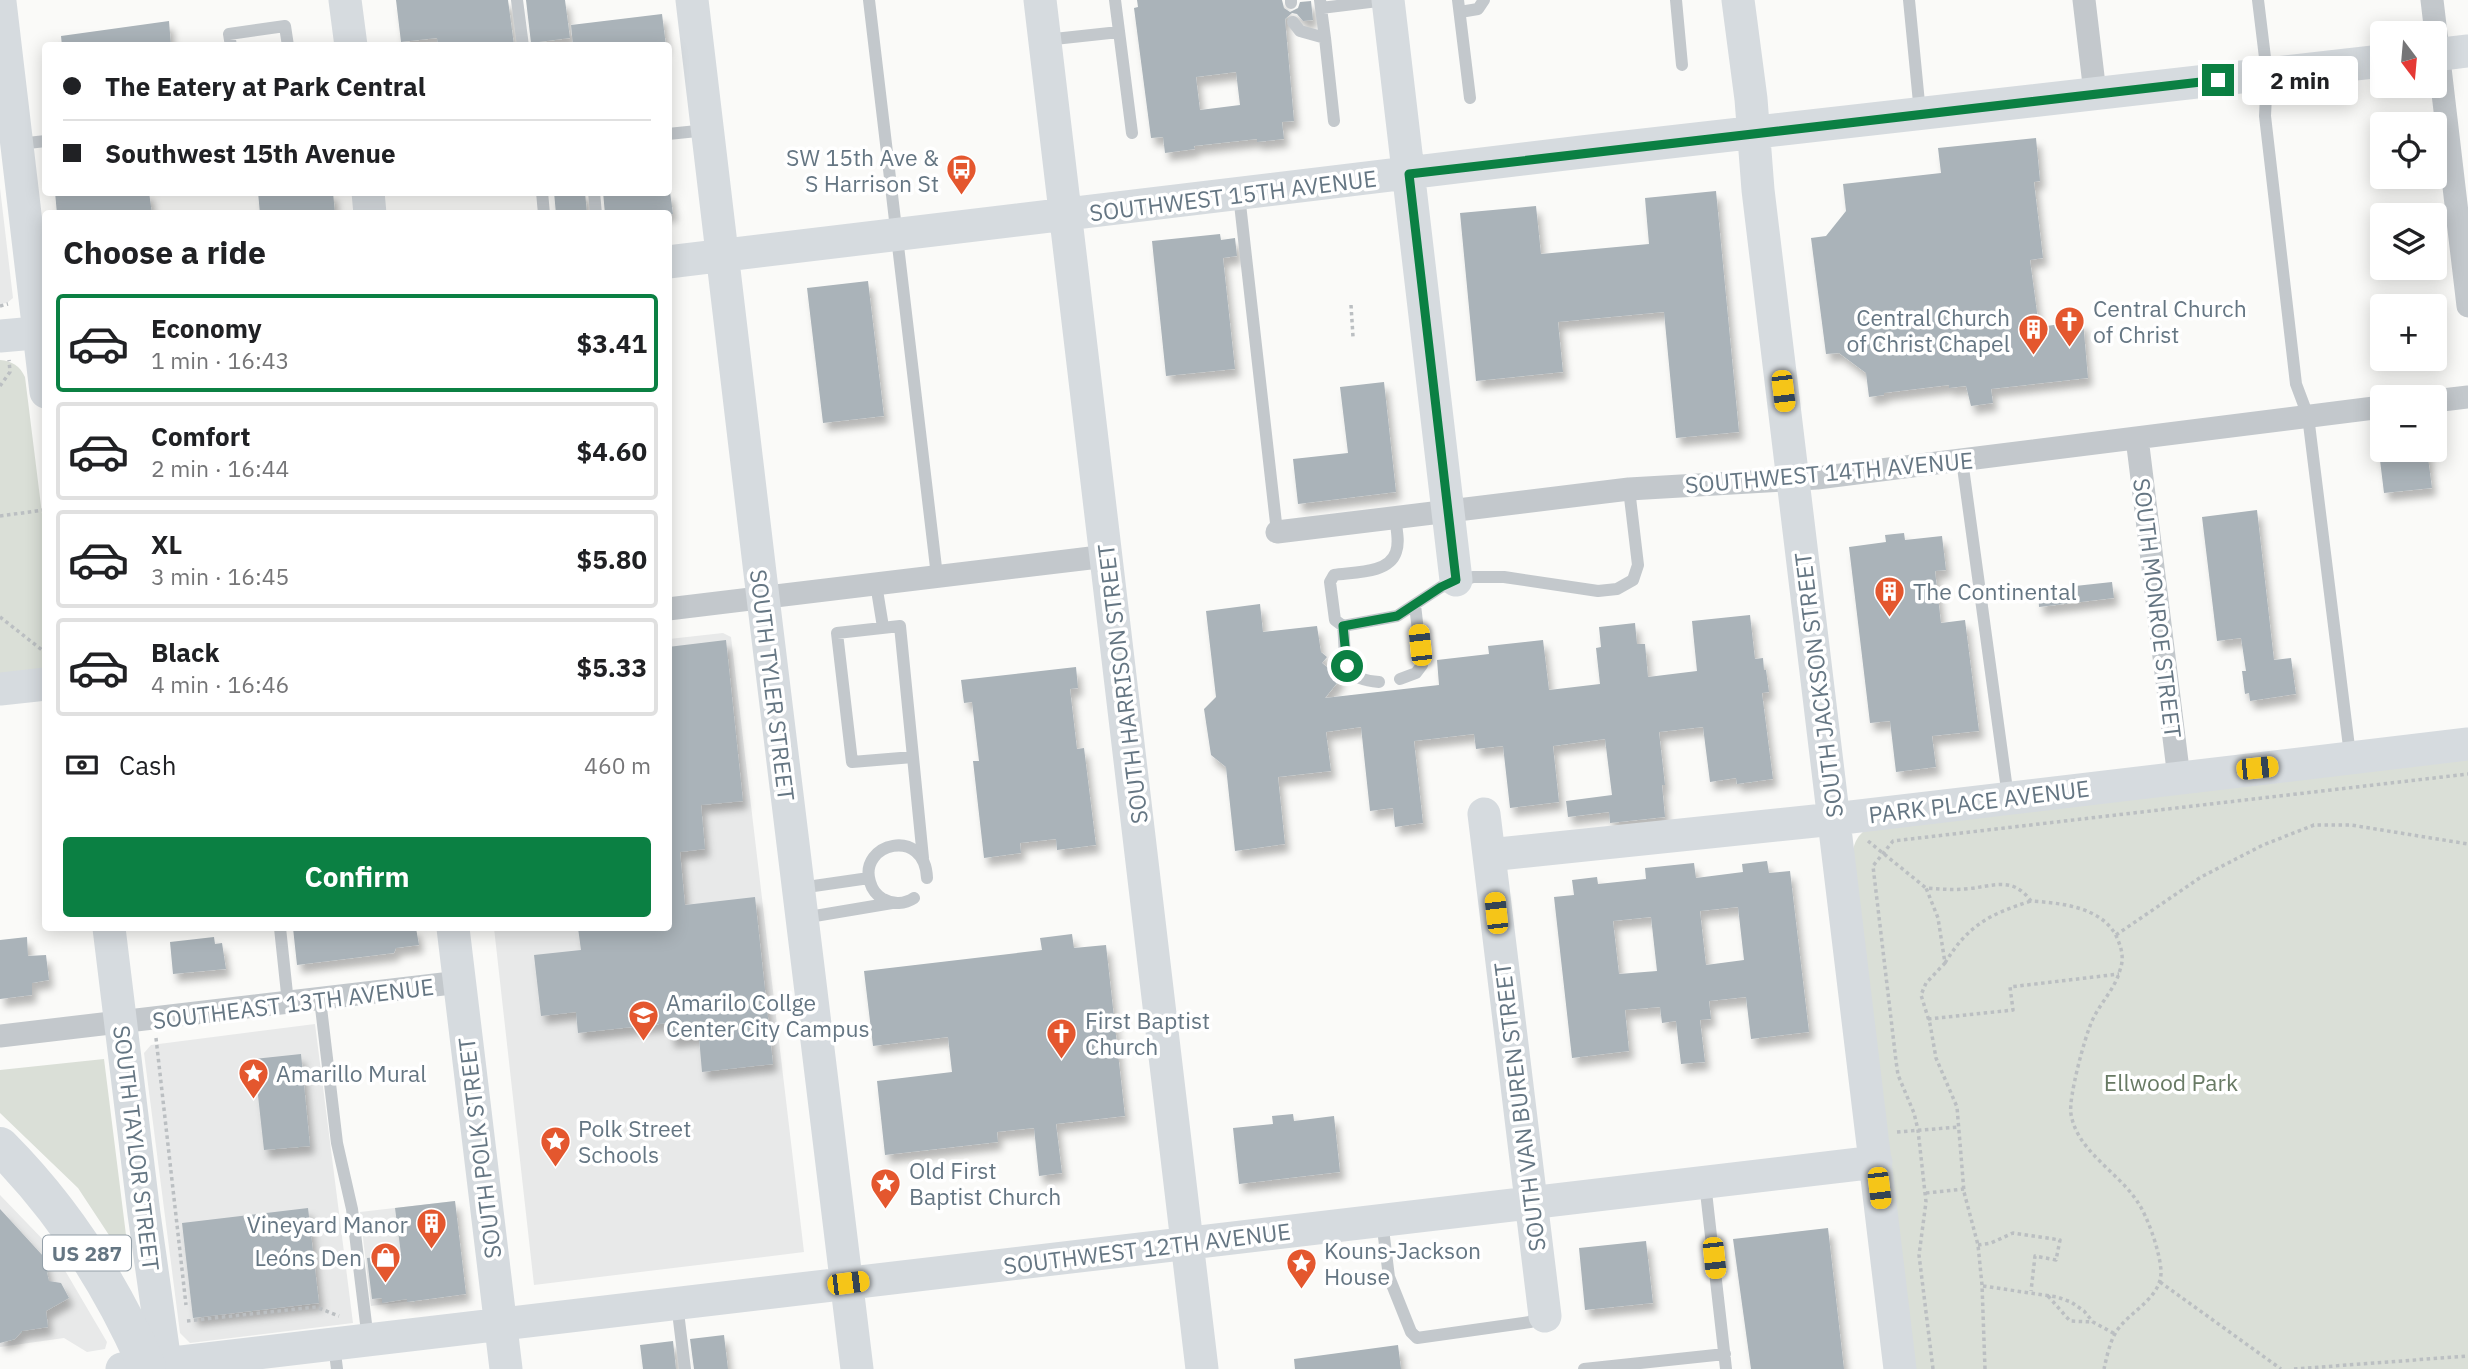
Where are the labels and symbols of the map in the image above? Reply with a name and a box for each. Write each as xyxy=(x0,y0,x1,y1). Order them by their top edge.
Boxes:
north arrow xyxy=(2370,21,2446,98)
callout: 2 min xyxy=(2242,56,2358,104)
route end xyxy=(2202,64,2234,96)
place label: SW 15th Ave & S Harrison St xyxy=(786,142,939,198)
bus stop icon: SW 15th Ave & S Harrison St xyxy=(945,153,979,197)
street label: SOUTHWEST 15TH AVENUE xyxy=(1088,162,1378,228)
place label: Central Church of Christ xyxy=(2093,293,2247,349)
place label: Central Church of Christ Chapel xyxy=(1846,302,2010,358)
church icon: Central Church of Christ xyxy=(2053,304,2087,348)
building icon: Central Church of Christ Chapel xyxy=(2016,313,2050,357)
car xyxy=(1771,369,1796,413)
street label: SOUTHWEST 14TH AVENUE xyxy=(1684,444,1974,500)
street label: SOUTH MONROE STREET xyxy=(2127,476,2189,740)
street label: SOUTH HARRISON STREET xyxy=(1090,542,1154,826)
street label: SOUTH JACKSON STREET xyxy=(1787,551,1849,819)
street label: SOUTH TYLER STREET xyxy=(744,568,802,802)
building icon: The Continental xyxy=(1873,574,1907,618)
place label: The Continental xyxy=(1913,576,2077,606)
car xyxy=(1408,623,1433,667)
route start xyxy=(1331,650,1363,682)
car xyxy=(2236,755,2279,781)
street label: PARK PLACE AVENUE xyxy=(1867,773,2091,829)
car xyxy=(1484,891,1509,935)
street label: SOUTH VAN BUREN STREET xyxy=(1486,961,1552,1253)
street label: SOUTHEAST 13TH AVENUE xyxy=(151,971,435,1035)
place label: Amarilo Collge Center City Campus xyxy=(666,987,870,1043)
school or university icon: Amarilo Collge Center City Campus xyxy=(626,998,660,1042)
place label: First Baptist Church xyxy=(1085,1005,1210,1061)
church icon: First Baptist Church xyxy=(1045,1016,1079,1060)
street label: SOUTH TAYLOR STREET xyxy=(107,1024,167,1272)
street label: SOUTH POLK STREET xyxy=(451,1036,507,1260)
place icon: Amarillo Mural xyxy=(236,1056,270,1100)
place label: Amarillo Mural xyxy=(276,1058,427,1088)
park label: Ellwood Park xyxy=(2104,1067,2238,1097)
place label: Polk Street Schools xyxy=(578,1113,691,1169)
place icon: Polk Street Schools xyxy=(538,1124,572,1168)
place label: Old First Baptist Church xyxy=(909,1155,1061,1211)
place icon: Old First Baptist Church xyxy=(869,1166,903,1210)
car xyxy=(1867,1166,1892,1210)
building icon: Vineyard Manor xyxy=(414,1207,448,1251)
place label: Vineyard Manor xyxy=(247,1209,409,1239)
street label: SOUTHWEST 12TH AVENUE xyxy=(1002,1215,1292,1281)
place label: Kouns-Jackson House xyxy=(1324,1235,1481,1291)
road number: US 287 xyxy=(43,1236,131,1270)
car xyxy=(1702,1236,1727,1280)
shop icon: Leóns Den xyxy=(368,1240,402,1284)
place label: Leóns Den xyxy=(254,1242,362,1272)
place icon: Kouns-Jackson House xyxy=(1284,1246,1318,1290)
car xyxy=(826,1270,871,1296)

